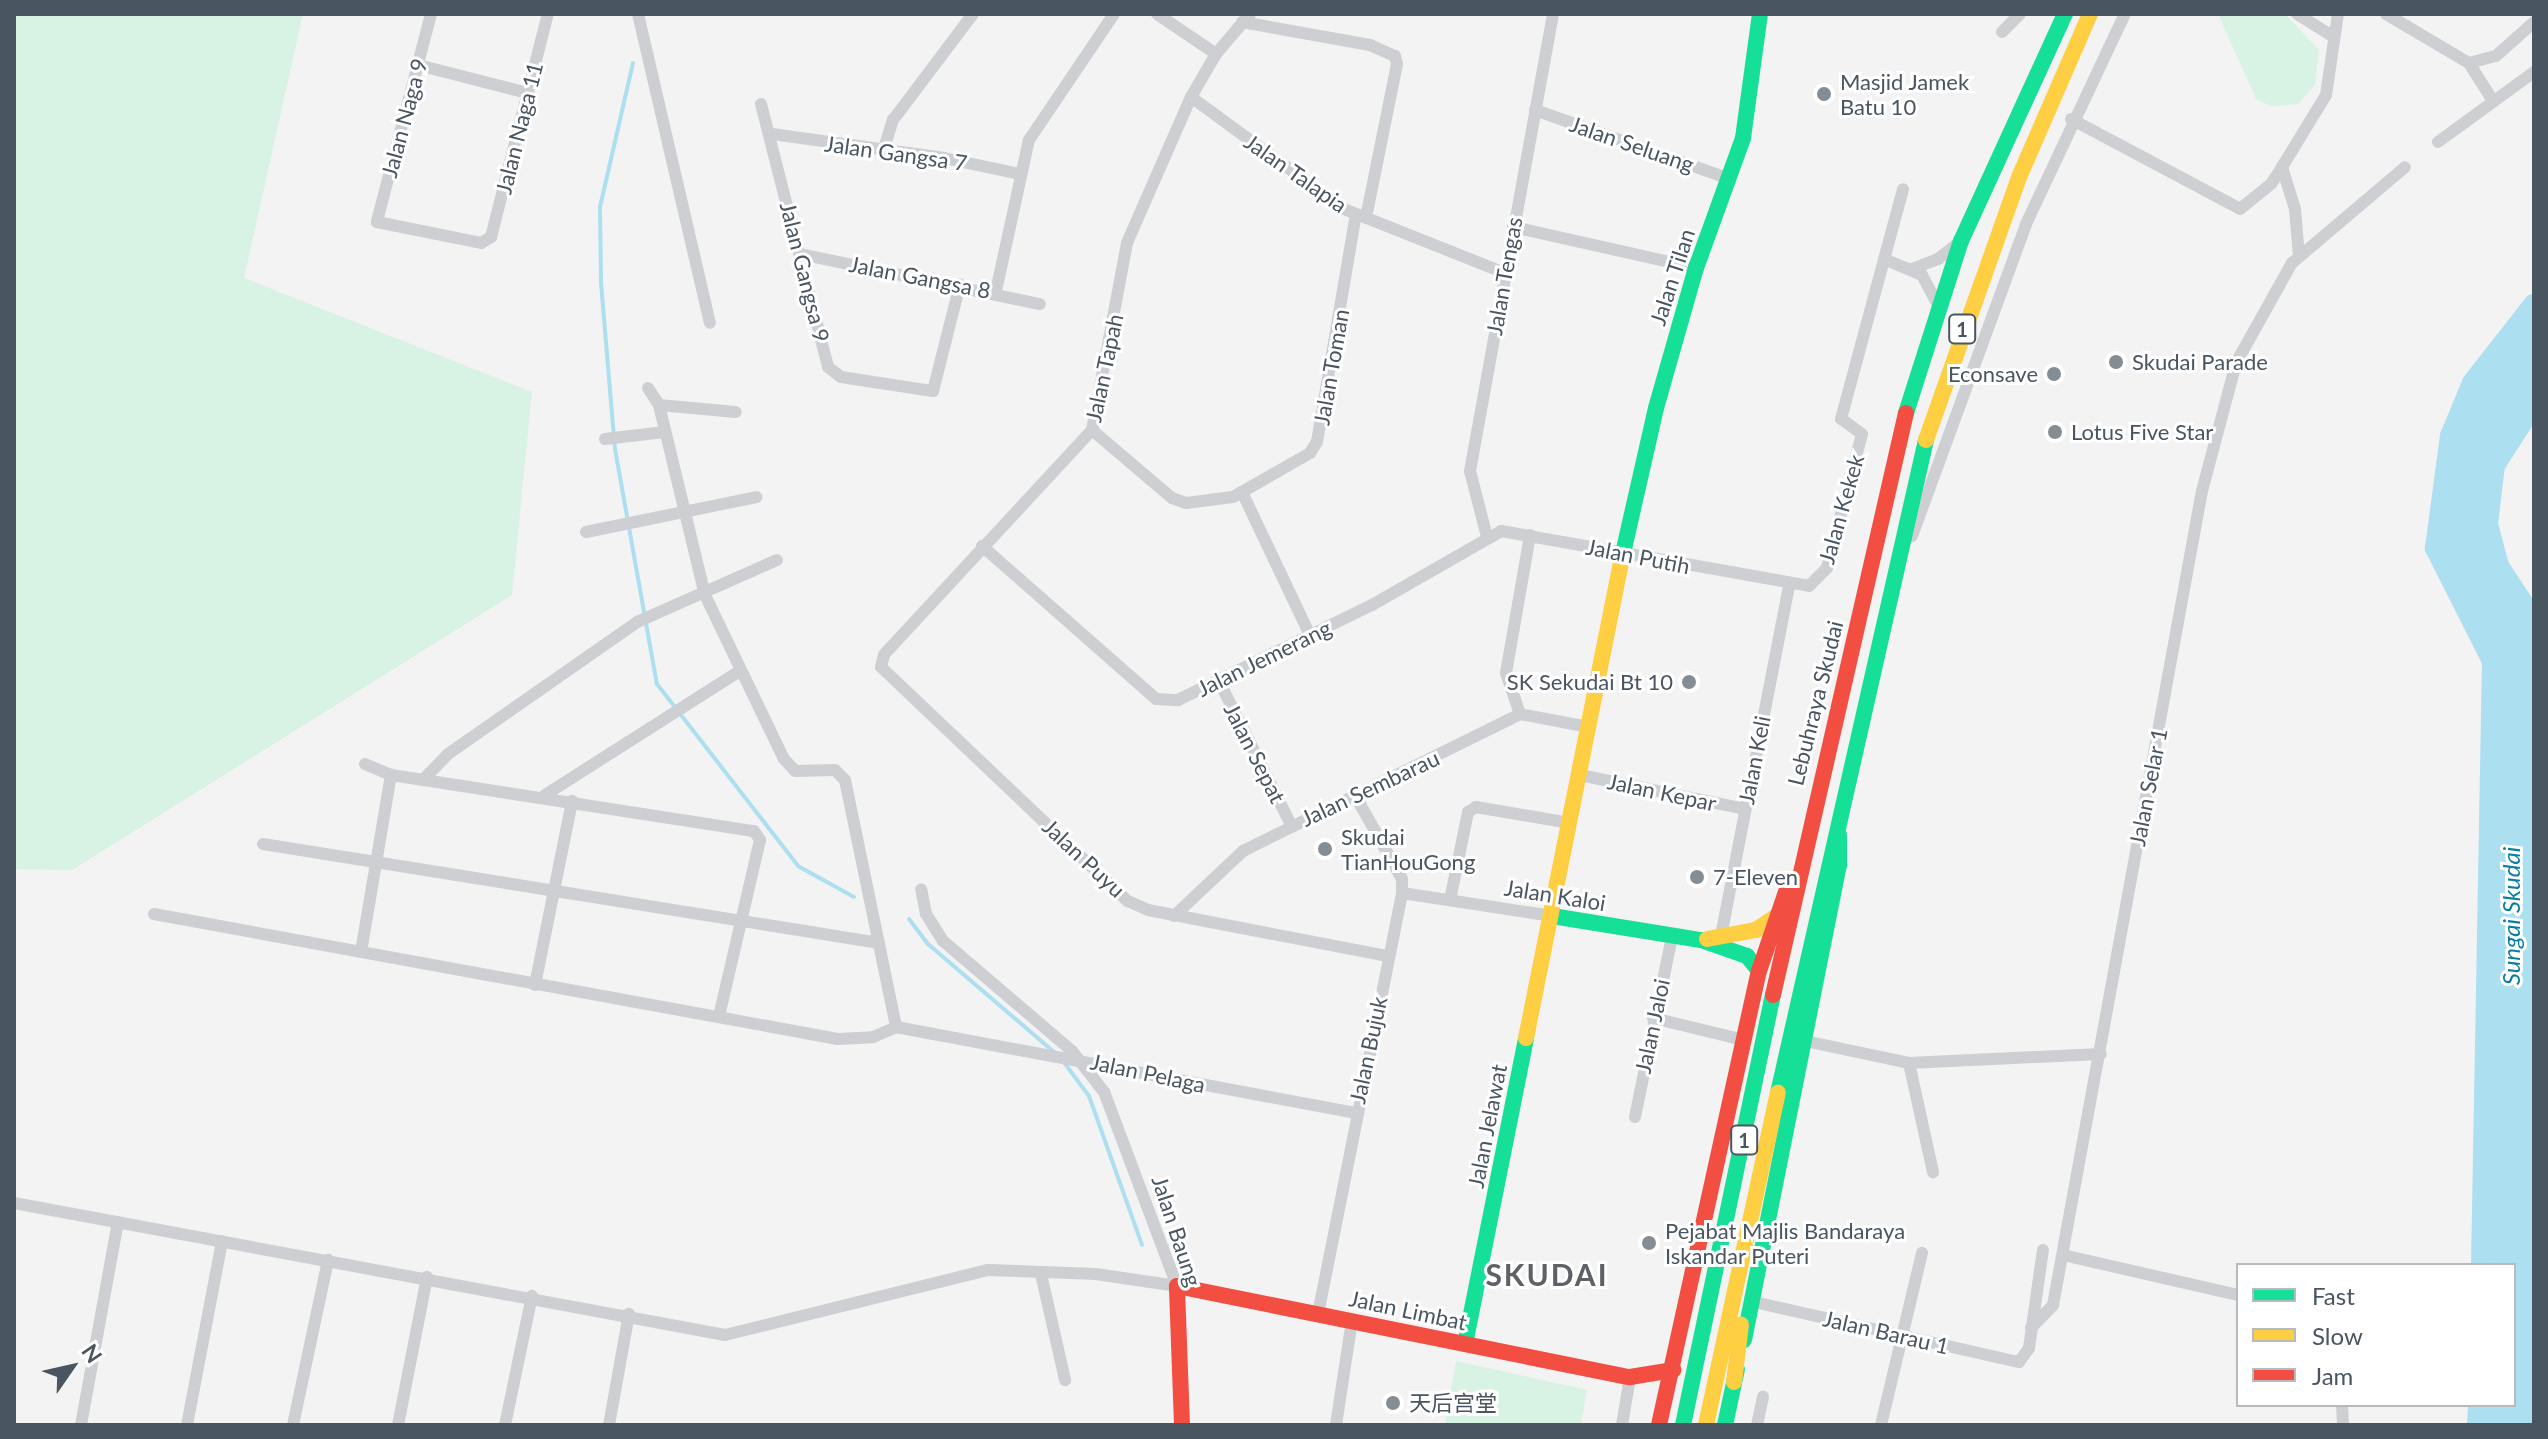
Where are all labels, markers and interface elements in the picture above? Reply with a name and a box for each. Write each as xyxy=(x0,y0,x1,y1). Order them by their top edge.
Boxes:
street label: Jalan Naga 9 xyxy=(375,56,433,180)
street label: Jalan Naga 11 xyxy=(490,59,548,197)
place label: Masjid Jamek Batu 10 xyxy=(1840,68,1970,120)
marker: Masjid Jamek Batu 10 xyxy=(1815,85,1833,103)
street label: Jalan Seluang xyxy=(1567,110,1697,178)
street label: Jalan Talapia xyxy=(1239,128,1353,218)
street label: Jalan Gangsa 7 xyxy=(823,130,969,176)
street label: Jalan Gangsa 9 xyxy=(775,199,835,345)
street label: Jalan Tengas xyxy=(1481,215,1527,337)
street label: Jalan Tilan xyxy=(1644,225,1700,329)
street label: Jalan Gangsa 8 xyxy=(847,250,993,304)
street label: Jalan Toman xyxy=(1308,307,1354,427)
street label: Jalan Tapah xyxy=(1080,311,1128,425)
road number: 1 xyxy=(1948,313,1976,345)
place label: Skudai Parade xyxy=(2132,349,2268,375)
marker: Skudai Parade xyxy=(2107,353,2125,371)
place label: Econsave xyxy=(1948,361,2038,387)
marker: Econsave xyxy=(2045,365,2063,383)
place label: Lotus Five Star xyxy=(2071,419,2213,445)
marker: Lotus Five Star xyxy=(2046,423,2064,441)
street label: Jalan Kekek xyxy=(1813,451,1869,567)
street label: Jalan Putih xyxy=(1584,533,1692,579)
street label: Jalan Jemerang xyxy=(1192,614,1336,702)
street label: Lebuhraya Skudai xyxy=(1782,618,1848,788)
place label: SK Sekudai Bt 10 xyxy=(1507,669,1673,695)
marker: SK Sekudai Bt 10 xyxy=(1680,673,1698,691)
street label: Jalan Sepat xyxy=(1219,699,1291,807)
street label: Jalan Keli xyxy=(1732,713,1776,807)
street label: Jalan Selar 1 xyxy=(2124,726,2172,848)
street label: Jalan Sembarau xyxy=(1297,744,1443,832)
street label: Jalan Kepar xyxy=(1605,768,1719,816)
street label: Jalan Puyu xyxy=(1037,813,1131,903)
place label: Skudai TianHouGong xyxy=(1341,823,1475,874)
marker: Skudai TianHouGong xyxy=(1316,840,1334,858)
water label: Sungai Skudai xyxy=(2497,847,2525,985)
place label: 7-Eleven xyxy=(1713,864,1798,890)
marker: 7-Eleven xyxy=(1688,868,1706,886)
street label: Jalan Kaloi xyxy=(1502,874,1608,916)
street label: Jalan Jaloi xyxy=(1629,976,1675,1076)
street label: Jalan Bujuk xyxy=(1344,994,1392,1106)
street label: Jalan Pelaga xyxy=(1088,1048,1208,1098)
street label: Jalan Jelawat xyxy=(1462,1062,1512,1190)
road number: 1 xyxy=(1730,1124,1758,1156)
street label: Jalan Baung xyxy=(1147,1172,1207,1290)
place label: Pejabat Majlis Bandaraya Iskandar Puteri xyxy=(1665,1217,1905,1268)
marker: Pejabat Majlis Bandaraya Iskandar Puteri xyxy=(1640,1234,1658,1252)
district label: SKUDAI xyxy=(1485,1256,1609,1292)
legend xyxy=(2236,1263,2516,1407)
text: Fast xyxy=(2312,1281,2355,1310)
street label: Jalan Limbat xyxy=(1347,1285,1469,1335)
street label: Jalan Barau 1 xyxy=(1821,1305,1951,1359)
text: Slow xyxy=(2312,1321,2363,1350)
north arrow xyxy=(32,1327,112,1407)
text: N xyxy=(76,1339,108,1368)
text: Jam xyxy=(2312,1361,2353,1390)
place label: 天后宫堂 xyxy=(1409,1390,1497,1416)
marker: 天后宫堂 xyxy=(1384,1394,1402,1412)

